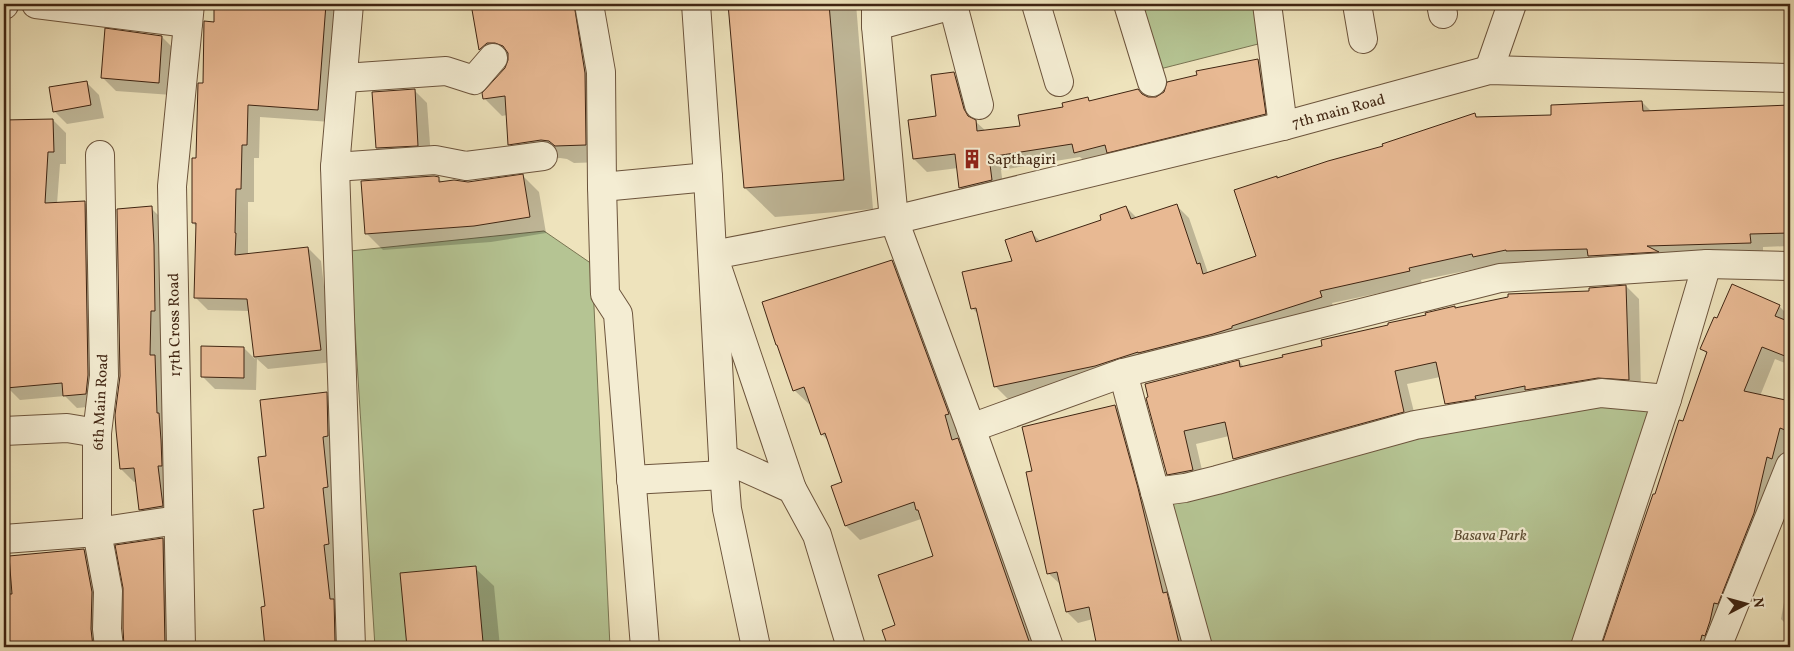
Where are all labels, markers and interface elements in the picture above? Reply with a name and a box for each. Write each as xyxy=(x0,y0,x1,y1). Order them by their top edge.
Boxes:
street label: 7th main Road xyxy=(1290,90,1388,135)
building icon: Sapthagiri xyxy=(961,148,983,170)
place label: Sapthagiri xyxy=(987,150,1056,171)
street label: 17th Cross Road xyxy=(164,273,187,377)
street label: 6th Main Road xyxy=(88,353,115,451)
park label: Basava Park xyxy=(1453,526,1527,547)
north arrow xyxy=(1722,578,1772,628)
text: N xyxy=(1747,597,1767,609)

